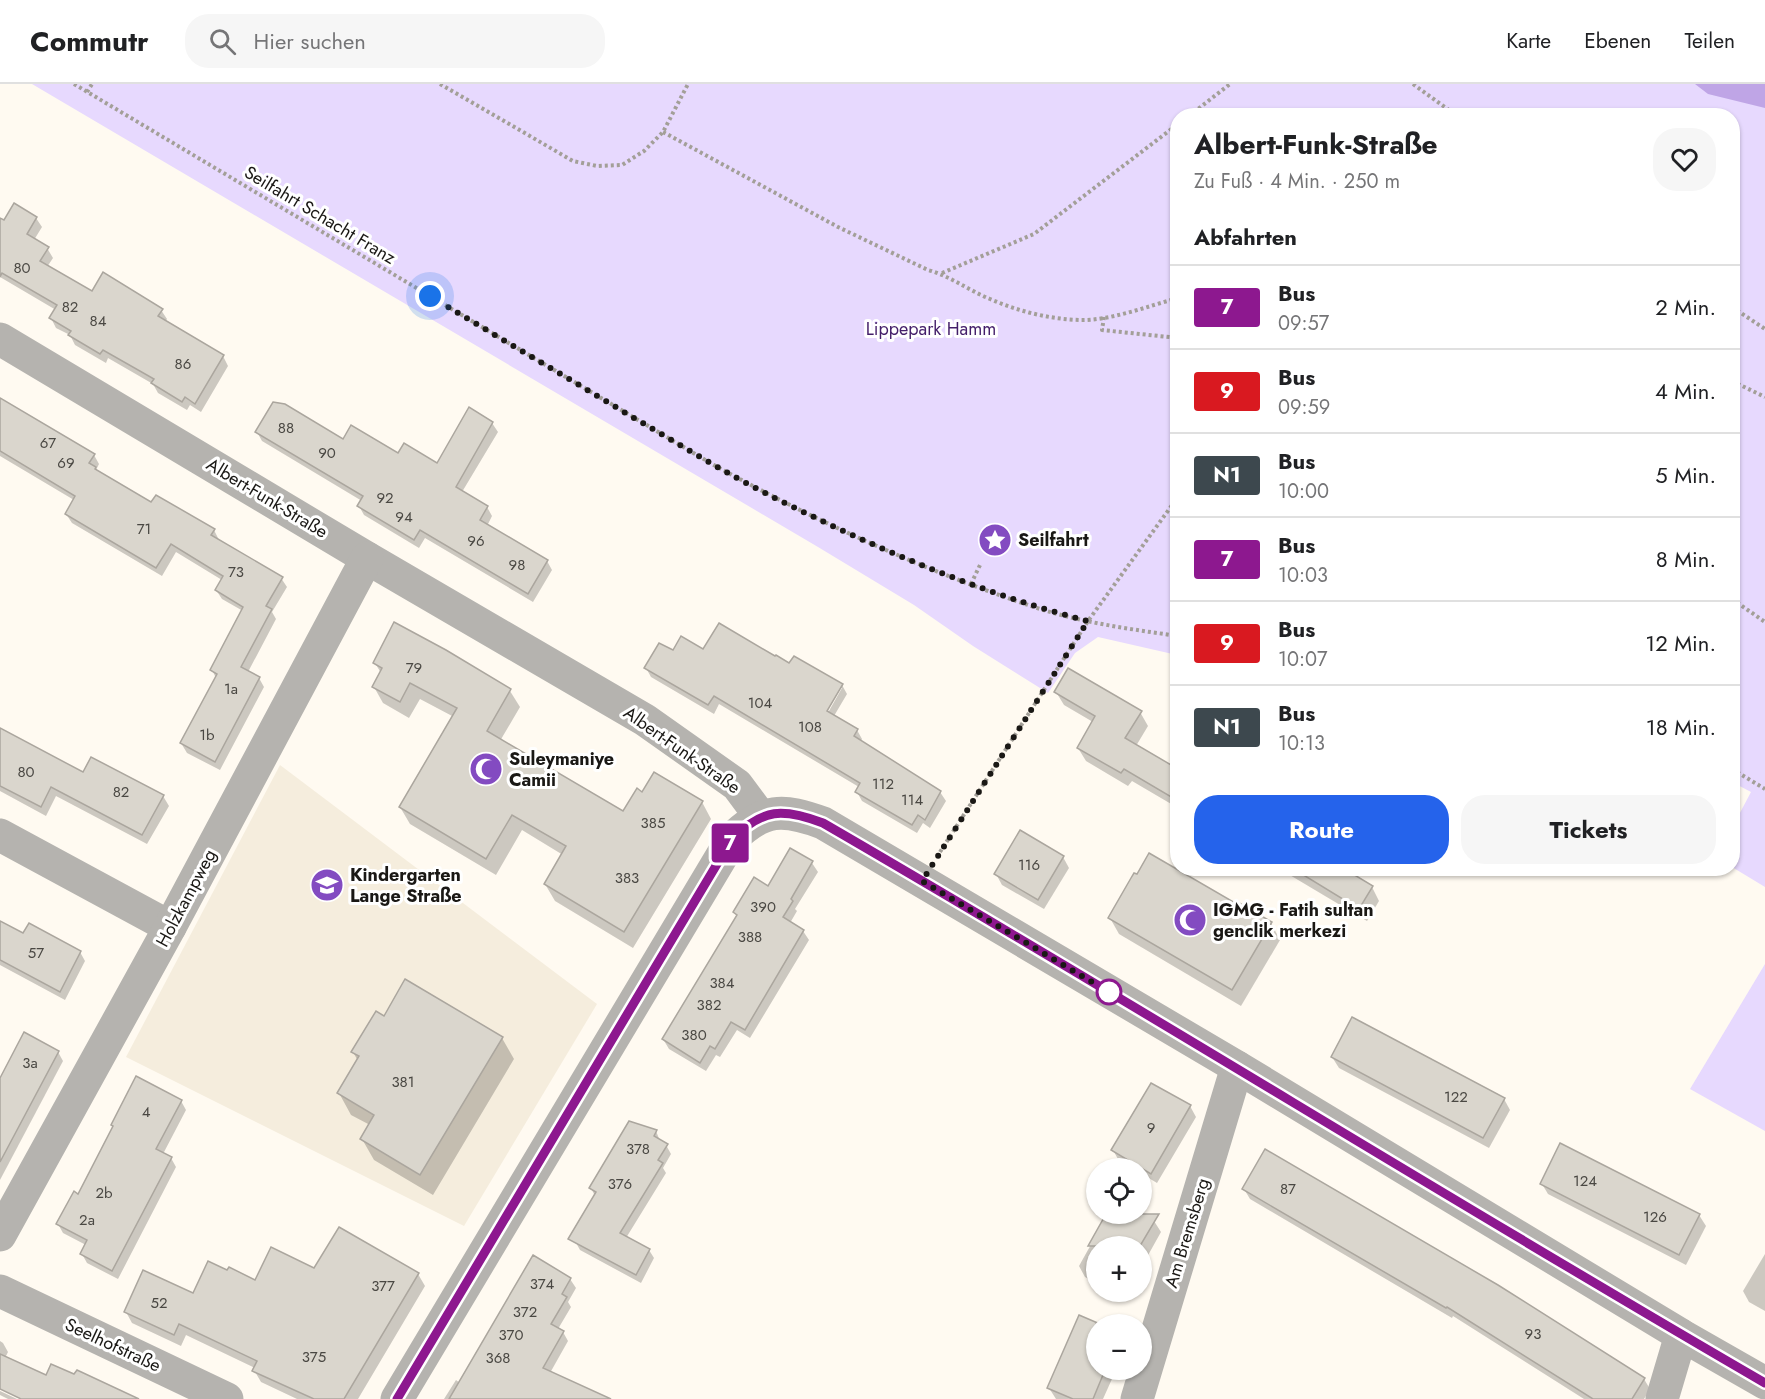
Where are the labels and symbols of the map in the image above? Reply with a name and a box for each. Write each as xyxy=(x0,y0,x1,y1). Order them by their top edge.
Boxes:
street label: Seilfahrt Schacht Franz xyxy=(239,159,401,271)
house number: 80 xyxy=(13,257,31,279)
your location xyxy=(415,281,445,311)
house number: 82 xyxy=(62,296,78,318)
house number: 84 xyxy=(90,310,107,332)
park label: Lippepark Hamm xyxy=(866,316,996,342)
house number: 86 xyxy=(175,353,191,375)
house number: 88 xyxy=(278,417,294,439)
house number: 67 xyxy=(40,432,56,454)
house number: 90 xyxy=(318,442,336,464)
street label: Albert-Funk-Straße xyxy=(201,451,333,545)
house number: 69 xyxy=(57,452,75,474)
house number: 92 xyxy=(376,487,394,509)
house number: 94 xyxy=(395,506,413,528)
house number: 71 xyxy=(137,518,151,540)
place icon: Seilfahrt xyxy=(977,522,1013,558)
place label: Seilfahrt xyxy=(1018,527,1089,553)
house number: 96 xyxy=(467,530,485,552)
house number: 98 xyxy=(509,554,525,576)
house number: 73 xyxy=(228,561,244,583)
house number: 79 xyxy=(406,657,422,679)
house number: 1a xyxy=(224,678,238,700)
house number: 104 xyxy=(748,692,773,714)
street label: Albert-Funk-Straße xyxy=(618,700,746,800)
house number: 108 xyxy=(798,716,822,738)
house number: 1b xyxy=(199,724,215,746)
place label: Suleymaniye Camii xyxy=(509,746,614,793)
mosque icon: Suleymaniye Camii xyxy=(468,751,504,787)
house number: 80 xyxy=(17,761,35,783)
house number: 112 xyxy=(872,773,894,795)
house number: 82 xyxy=(113,781,129,803)
house number: 114 xyxy=(901,789,923,811)
house number: 385 xyxy=(641,812,665,834)
line badge: 7 xyxy=(710,824,750,862)
street label: Holzkampweg xyxy=(149,845,223,951)
house number: 116 xyxy=(1018,854,1040,876)
place label: Kindergarten Lange Straße xyxy=(350,862,462,909)
school or university icon: Kindergarten Lange Straße xyxy=(309,867,345,903)
house number: 383 xyxy=(615,867,639,889)
house number: 390 xyxy=(750,896,776,918)
place label: IGMG - Fatih sultan genclik merkezi xyxy=(1213,897,1374,944)
mosque icon: IGMG - Fatih sultan genclik merkezi xyxy=(1172,902,1208,938)
house number: 388 xyxy=(738,926,762,948)
house number: 57 xyxy=(28,942,44,964)
house number: 384 xyxy=(709,972,735,994)
unlabelled marker xyxy=(1096,979,1122,1005)
house number: 382 xyxy=(697,994,721,1016)
house number: 380 xyxy=(681,1024,707,1046)
house number: 3a xyxy=(22,1052,38,1074)
house number: 381 xyxy=(391,1071,415,1093)
house number: 122 xyxy=(1444,1086,1468,1108)
house number: 4 xyxy=(142,1101,151,1123)
house number: 9 xyxy=(1147,1117,1155,1139)
house number: 378 xyxy=(626,1138,650,1160)
house number: 124 xyxy=(1573,1170,1597,1192)
house number: 376 xyxy=(608,1173,632,1195)
street label: Am Bremsberg xyxy=(1158,1175,1216,1291)
house number: 87 xyxy=(1280,1178,1296,1200)
house number: 2b xyxy=(95,1182,113,1204)
house number: 126 xyxy=(1643,1206,1667,1228)
house number: 2a xyxy=(79,1209,95,1231)
house number: 374 xyxy=(530,1273,555,1295)
house number: 377 xyxy=(371,1275,395,1297)
house number: 52 xyxy=(151,1292,168,1314)
house number: 372 xyxy=(513,1301,537,1323)
street label: Seelhofstraße xyxy=(61,1311,165,1379)
house number: 93 xyxy=(1525,1323,1541,1345)
house number: 370 xyxy=(499,1324,523,1346)
house number: 375 xyxy=(302,1346,326,1368)
house number: 368 xyxy=(485,1347,511,1369)

